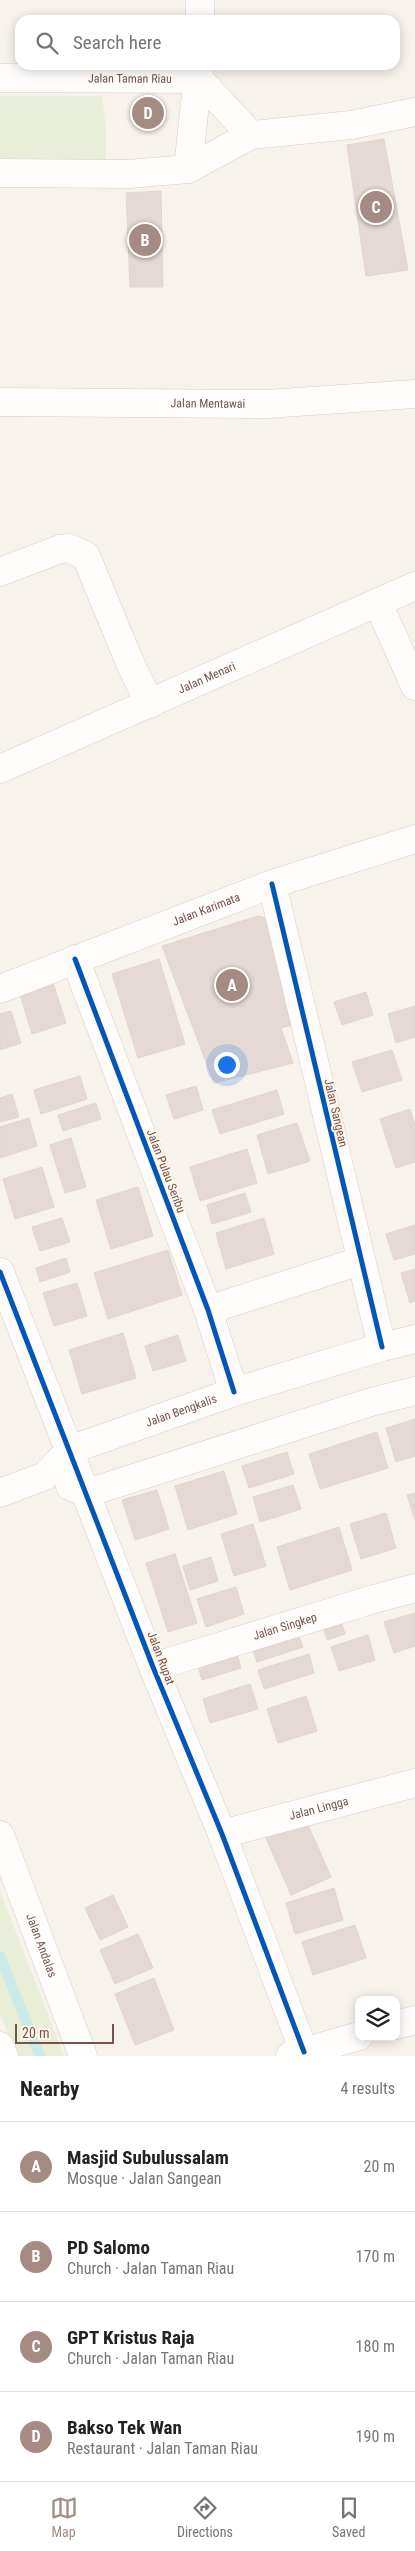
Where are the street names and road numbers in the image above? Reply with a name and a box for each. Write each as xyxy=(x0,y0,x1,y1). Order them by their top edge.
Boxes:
street label: Jalan Taman Riau xyxy=(88,71,172,86)
street label: Jalan Mentawai xyxy=(171,396,245,411)
street label: Jalan Menari xyxy=(176,659,238,697)
street label: Jalan Karimata xyxy=(170,890,242,929)
street label: Jalan Sangean xyxy=(321,1078,351,1149)
street label: Jalan Pulau Seribu xyxy=(144,1127,188,1215)
street label: Jalan Bengkalis xyxy=(144,1392,219,1430)
street label: Jalan Singkep xyxy=(251,1610,319,1643)
street label: Jalan Rupat xyxy=(144,1629,178,1687)
street label: Jalan Lingga xyxy=(288,1794,350,1823)
street label: Jalan Andalas xyxy=(23,1912,60,1979)

